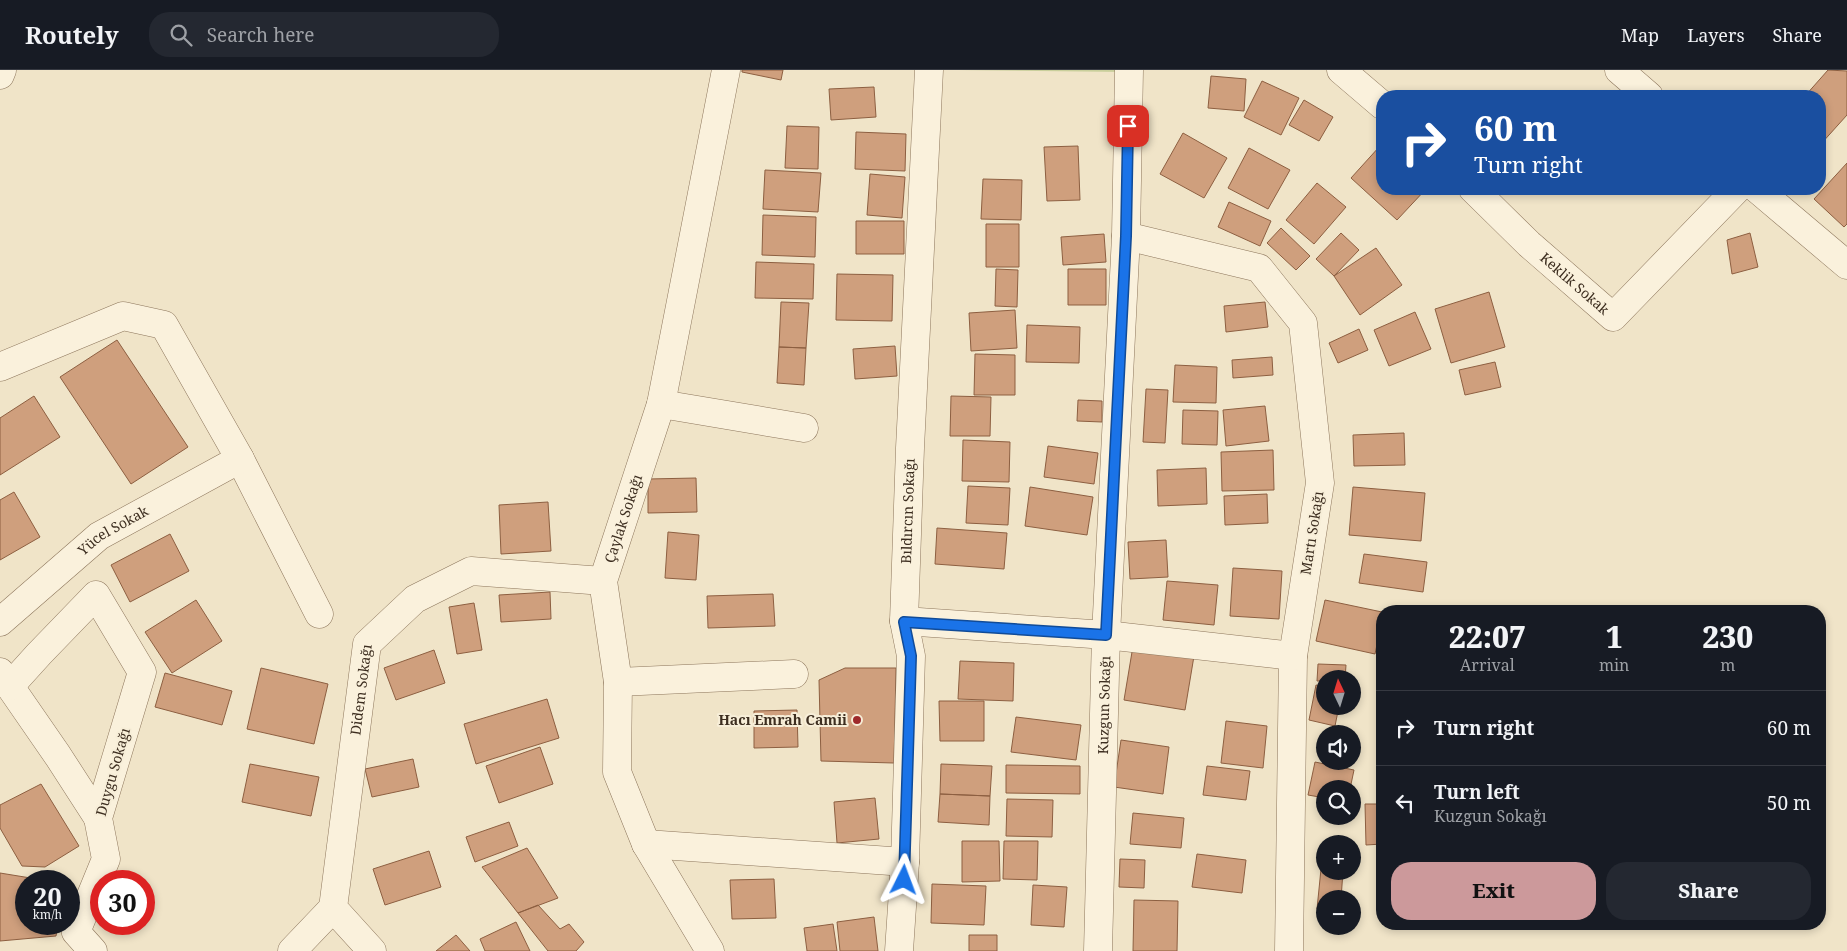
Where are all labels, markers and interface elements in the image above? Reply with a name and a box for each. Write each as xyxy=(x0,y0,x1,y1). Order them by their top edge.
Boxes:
search box xyxy=(149,12,499,57)
text: Routely xyxy=(25,18,119,51)
icon: search xyxy=(167,21,195,49)
text: Search here xyxy=(207,22,314,48)
text: Map xyxy=(1621,23,1659,47)
text: Layers xyxy=(1687,23,1745,47)
text: Share xyxy=(1773,23,1822,47)
text: 60 m xyxy=(1474,104,1557,151)
pin xyxy=(1107,105,1149,147)
icon: right xyxy=(1391,110,1456,175)
icon: arrive xyxy=(1114,112,1142,140)
text: Turn right xyxy=(1474,149,1583,179)
street label: Keklik Sokak xyxy=(1536,248,1614,319)
street label: Bıldırcın Sokağı xyxy=(896,457,919,564)
street label: Çaylak Sokağı xyxy=(600,471,646,565)
street label: Martı Sokağı xyxy=(1296,489,1328,576)
street label: Yücel Sokak xyxy=(73,501,152,560)
text: 22:07 xyxy=(1449,616,1526,657)
text: 1 xyxy=(1606,616,1623,657)
text: 230 xyxy=(1702,616,1753,657)
street label: Didem Sokağı xyxy=(345,643,376,736)
text: Arrival xyxy=(1460,654,1515,676)
text: min xyxy=(1599,654,1629,676)
text: m xyxy=(1720,654,1735,676)
street label: Kuzgun Sokağı xyxy=(1093,655,1114,755)
north arrow xyxy=(1316,670,1361,715)
map controls xyxy=(1316,670,1361,935)
place label: Hacı Emrah Camii xyxy=(718,710,847,729)
marker: Hacı Emrah Camii xyxy=(851,714,863,726)
icon: right xyxy=(1391,714,1419,742)
text: Turn right xyxy=(1434,715,1534,741)
text: 60 m xyxy=(1767,715,1811,741)
street label: Duygu Sokağı xyxy=(91,725,134,818)
button: sound xyxy=(1316,725,1361,770)
text: Turn left xyxy=(1434,779,1520,805)
button: search xyxy=(1316,780,1361,825)
icon: left xyxy=(1391,789,1419,817)
text: 50 m xyxy=(1767,790,1811,816)
text: Kuzgun Sokağı xyxy=(1434,805,1547,827)
button: + xyxy=(1316,835,1361,880)
position arrow xyxy=(877,853,929,905)
button: Exit xyxy=(1391,862,1596,920)
button: Share xyxy=(1606,862,1811,920)
speed limit sign: 30 xyxy=(90,870,155,935)
text: 20 xyxy=(33,879,62,913)
button: − xyxy=(1316,890,1361,935)
text: km/h xyxy=(33,906,62,923)

